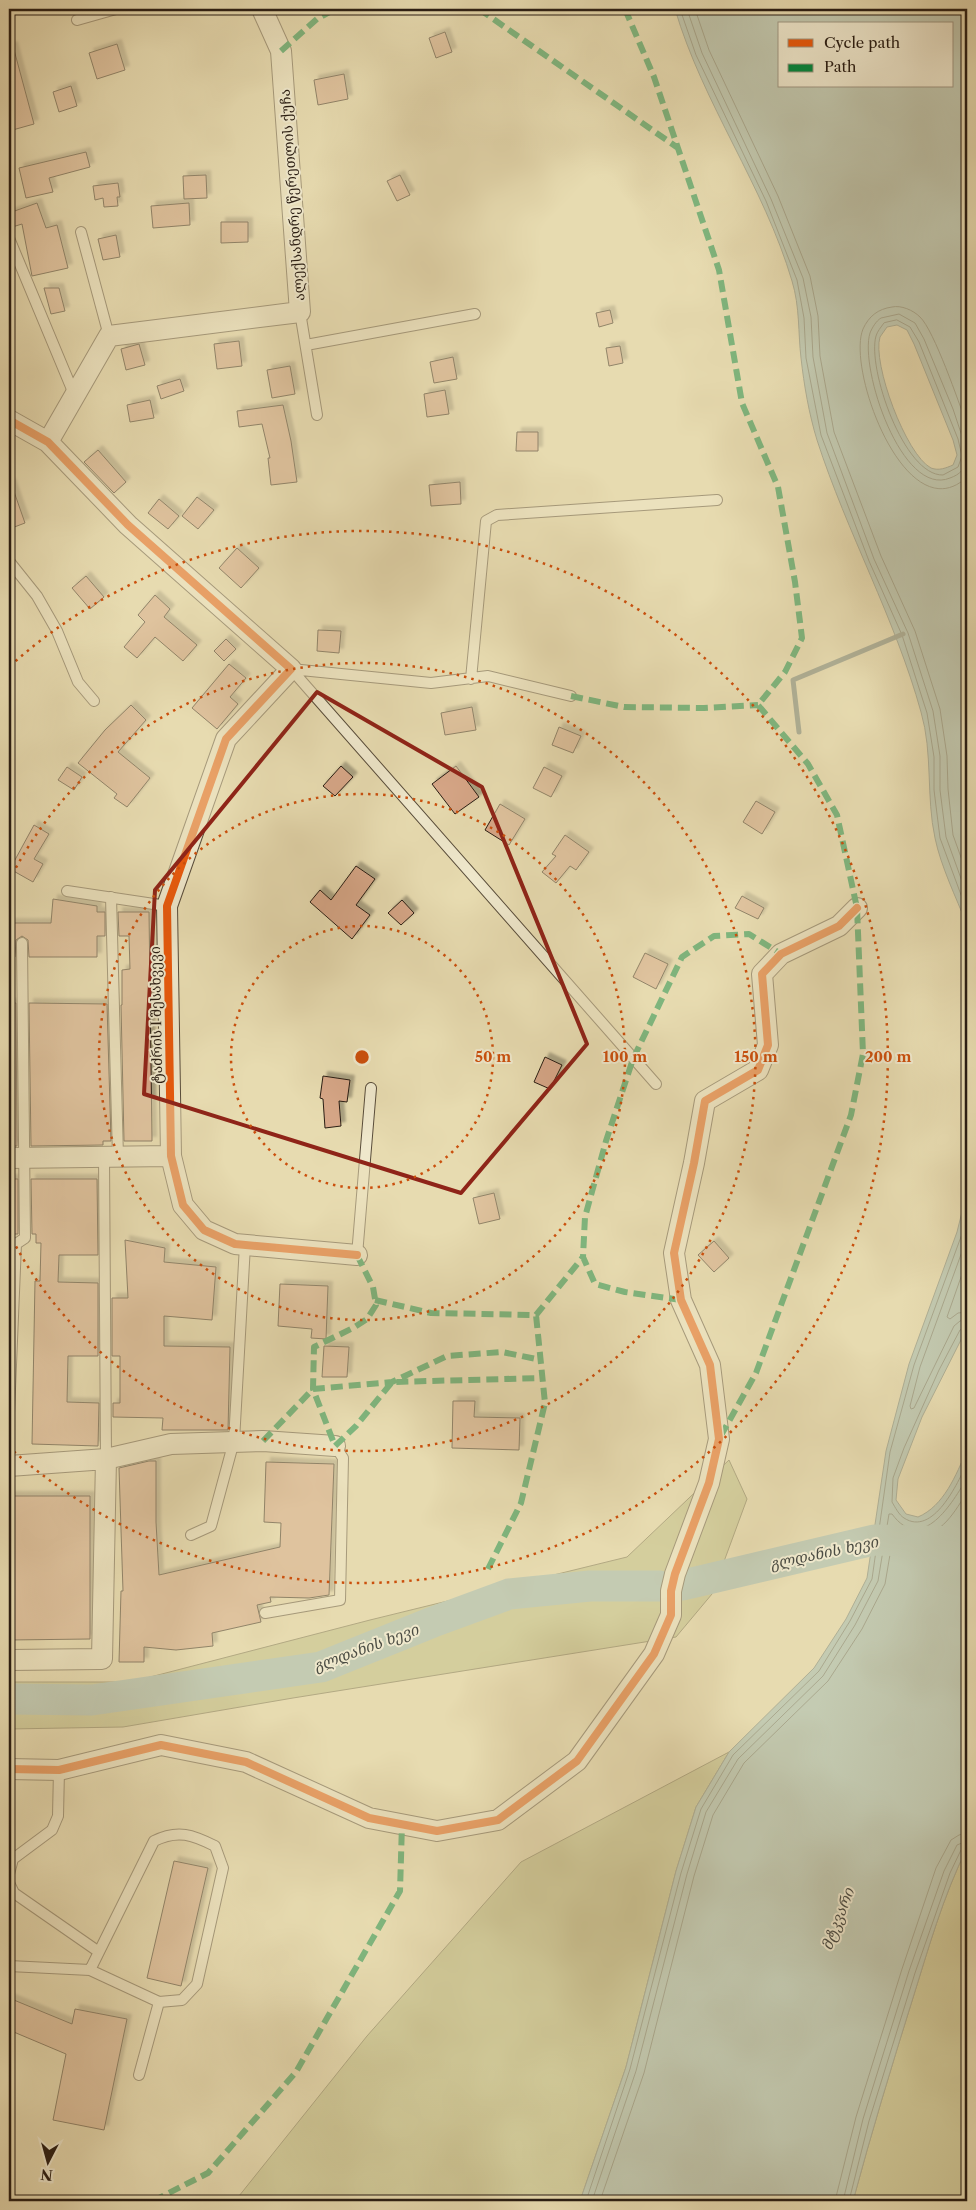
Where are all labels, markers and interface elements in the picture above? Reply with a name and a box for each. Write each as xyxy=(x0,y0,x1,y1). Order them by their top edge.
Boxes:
legend xyxy=(778,22,954,88)
text: Cycle path xyxy=(824,33,901,52)
text: Path xyxy=(824,57,857,76)
street label: ალექსანდრე წერეთლის ქუჩა xyxy=(276,89,308,301)
street label: ტაძრის I შესახვევი xyxy=(146,946,166,1084)
text: 50 m xyxy=(475,1047,511,1066)
text: 100 m xyxy=(603,1047,647,1066)
text: 150 m xyxy=(734,1047,778,1066)
text: 200 m xyxy=(865,1047,911,1066)
centre of rings xyxy=(353,1048,371,1066)
water label: გლდანის ხევი xyxy=(768,1531,881,1573)
water label: გლდანის ხევი xyxy=(311,1619,422,1675)
water label: მტკვარი xyxy=(817,1884,859,1953)
north arrow xyxy=(22,2138,72,2188)
text: N xyxy=(40,2165,54,2185)

